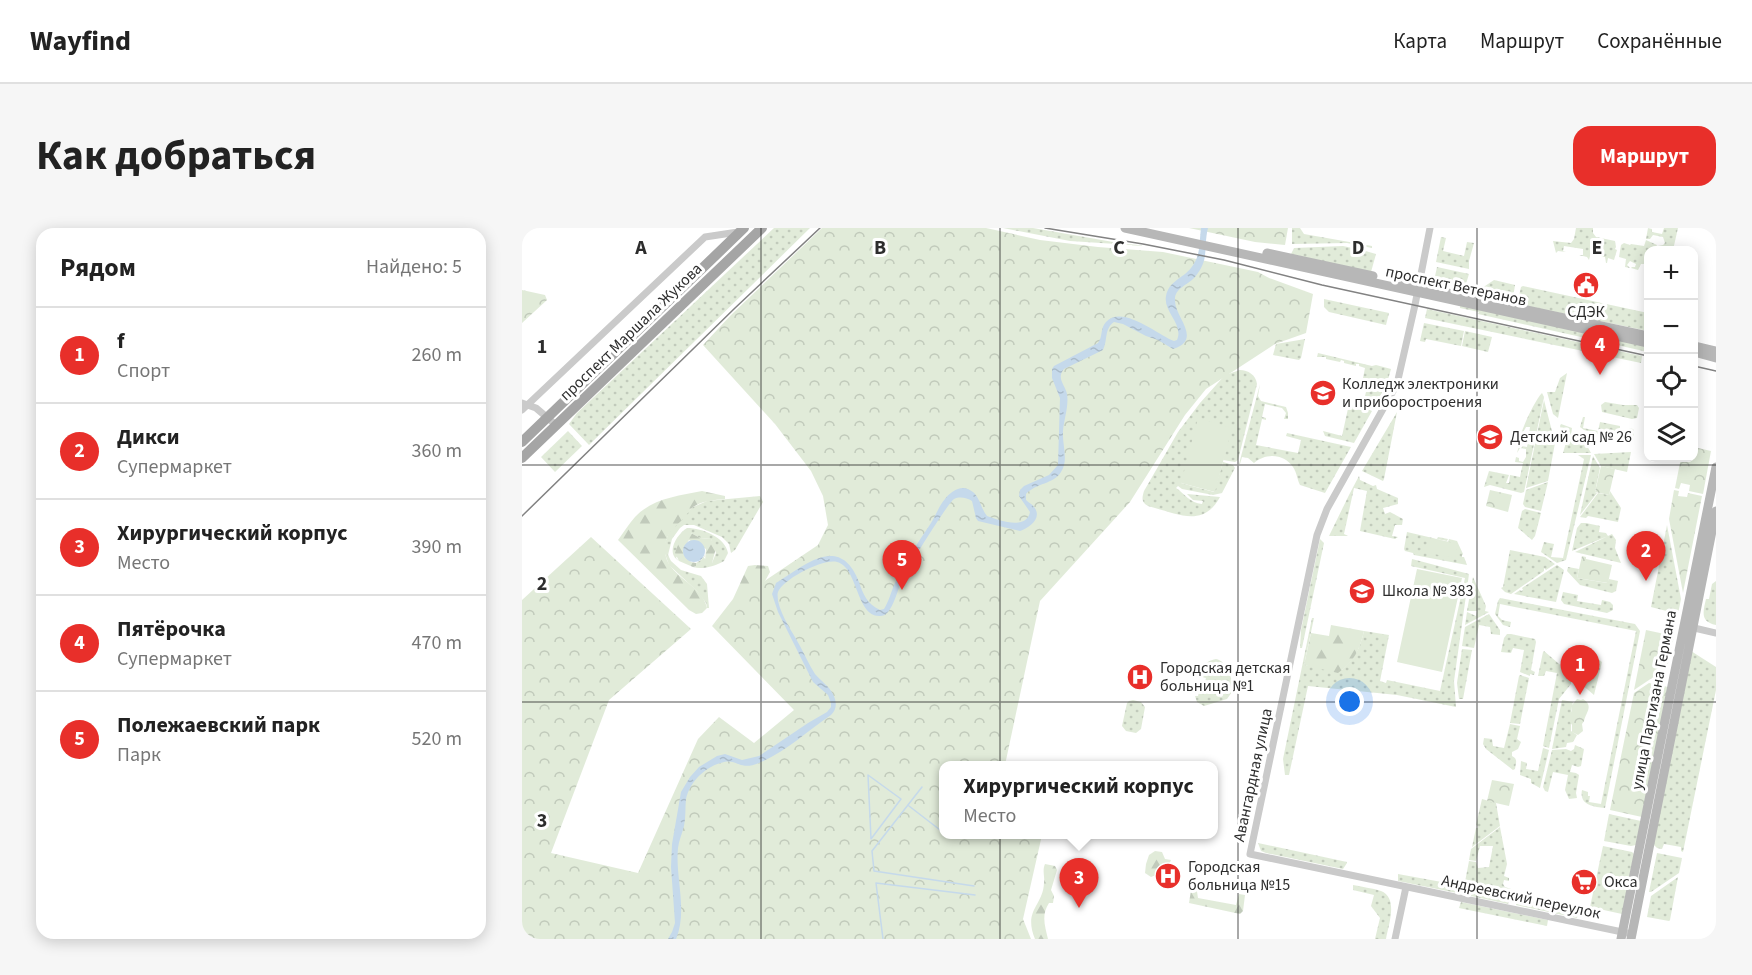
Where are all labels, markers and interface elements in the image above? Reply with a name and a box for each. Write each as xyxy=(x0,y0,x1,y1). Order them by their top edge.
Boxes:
text: Wayfind xyxy=(30,21,131,61)
text: Карта xyxy=(1393,26,1447,56)
text: Маршрут xyxy=(1480,26,1564,56)
text: Сохранённые xyxy=(1597,26,1722,56)
text: Как добраться xyxy=(36,126,316,186)
button: Маршрут xyxy=(1573,126,1716,186)
text: A xyxy=(634,234,647,262)
text: B xyxy=(874,234,886,262)
text: C xyxy=(1113,234,1125,262)
text: D xyxy=(1352,234,1364,262)
text: E xyxy=(1592,234,1602,262)
map controls xyxy=(1644,246,1698,462)
button: + xyxy=(1644,246,1698,300)
text: Рядом xyxy=(60,249,136,286)
text: Найдено: 5 xyxy=(366,253,462,281)
street label: проспект Маршала Жукова xyxy=(555,258,707,406)
street label: проспект Ветеранов xyxy=(1384,260,1528,312)
public building icon: СДЭК xyxy=(1571,270,1601,300)
button: − xyxy=(1644,300,1698,354)
place label: СДЭК xyxy=(1567,301,1606,323)
text: f xyxy=(117,325,125,357)
pin: 4 xyxy=(1580,326,1620,375)
text: 1 xyxy=(537,333,547,361)
text: 1 xyxy=(74,341,85,369)
text: 260 m xyxy=(412,341,462,369)
button: locate xyxy=(1644,354,1698,408)
text: Спорт xyxy=(117,357,170,385)
place label: Колледж электроники и приборостроения xyxy=(1342,373,1499,413)
school or university icon: Колледж электроники и приборостроения xyxy=(1308,378,1338,408)
button: layers xyxy=(1644,408,1698,462)
text: Дикси xyxy=(117,421,180,453)
school or university icon: Детский сад № 26 xyxy=(1475,422,1505,452)
place label: Детский сад № 26 xyxy=(1510,426,1632,448)
text: 2 xyxy=(74,437,85,465)
text: 360 m xyxy=(412,437,462,465)
text: Супермаркет xyxy=(117,453,232,481)
text: Хирургический корпус xyxy=(117,517,347,549)
pin: 2 xyxy=(1626,532,1666,581)
text: 3 xyxy=(74,533,85,561)
text: 390 m xyxy=(412,533,462,561)
pin: 5 xyxy=(882,540,922,590)
text: Место xyxy=(117,549,170,577)
text: 2 xyxy=(537,570,547,598)
school or university icon: Школа № 383 xyxy=(1347,576,1377,606)
place label: Школа № 383 xyxy=(1382,580,1473,602)
street label: улица Партизана Германа xyxy=(1626,608,1682,792)
text: Пятёрочка xyxy=(117,613,226,645)
text: 4 xyxy=(74,629,85,657)
text: 470 m xyxy=(412,629,462,657)
text: Супермаркет xyxy=(117,645,232,673)
pin: 1 xyxy=(1560,646,1600,695)
place label: Городская детская больница №1 xyxy=(1160,657,1290,697)
hospital icon: Городская детская больница №1 xyxy=(1125,662,1155,692)
your location xyxy=(1335,687,1364,716)
street label: Авангардная улица xyxy=(1228,706,1278,844)
text: Полежаевский парк xyxy=(117,709,320,741)
text: 5 xyxy=(74,725,85,753)
text: 520 m xyxy=(412,725,462,753)
text: Парк xyxy=(117,741,161,769)
popup xyxy=(939,761,1218,839)
text: Хирургический корпус xyxy=(963,770,1194,802)
text: Место xyxy=(963,802,1016,830)
text: 3 xyxy=(537,807,547,835)
place label: Городская больница №15 xyxy=(1188,856,1290,896)
pin: 3 xyxy=(1060,858,1098,908)
hospital icon: Городская больница №15 xyxy=(1153,861,1183,891)
supermarket icon: Окса xyxy=(1569,867,1599,897)
street label: Андреевский переулок xyxy=(1440,869,1603,925)
place label: Окса xyxy=(1604,871,1637,893)

